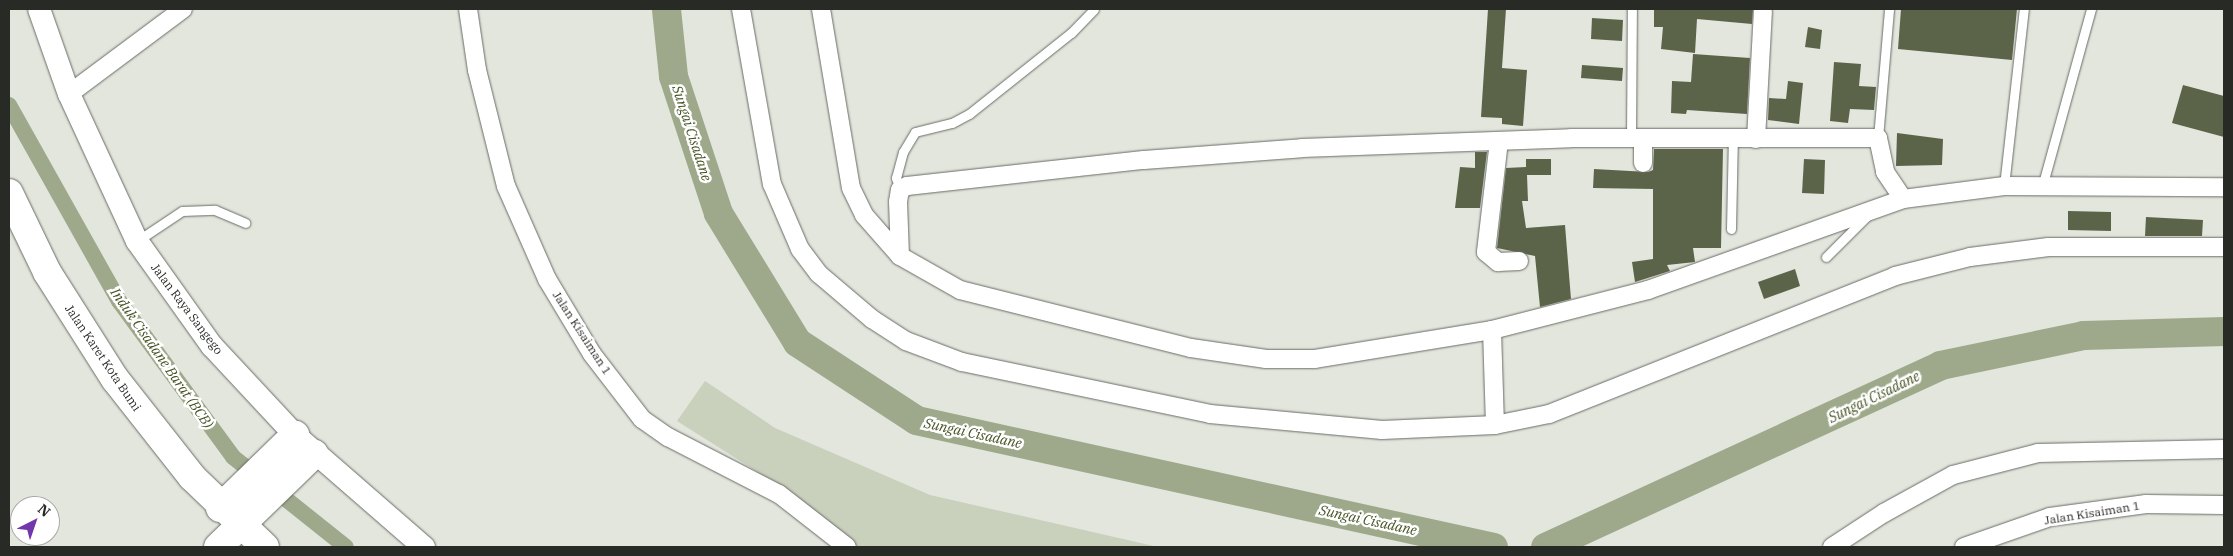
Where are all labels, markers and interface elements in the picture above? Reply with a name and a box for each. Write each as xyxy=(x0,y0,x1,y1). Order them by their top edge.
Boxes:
water label: Sungai Cisadane xyxy=(669,83,715,183)
street label: Jalan Raya Sangego xyxy=(148,261,226,357)
water label: Induk Cisadane Barat (BCB) xyxy=(107,285,217,431)
street label: Jalan Kisaiman 1 xyxy=(550,289,614,377)
street label: Jalan Karet Kota Bumi xyxy=(62,302,144,414)
water label: Sungai Cisadane xyxy=(1826,368,1922,426)
water label: Sungai Cisadane xyxy=(923,414,1023,452)
north arrow xyxy=(10,496,60,546)
street label: Jalan Kisaiman 1 xyxy=(2043,498,2141,528)
text: N xyxy=(34,500,54,521)
water label: Sungai Cisadane xyxy=(1318,501,1418,539)

